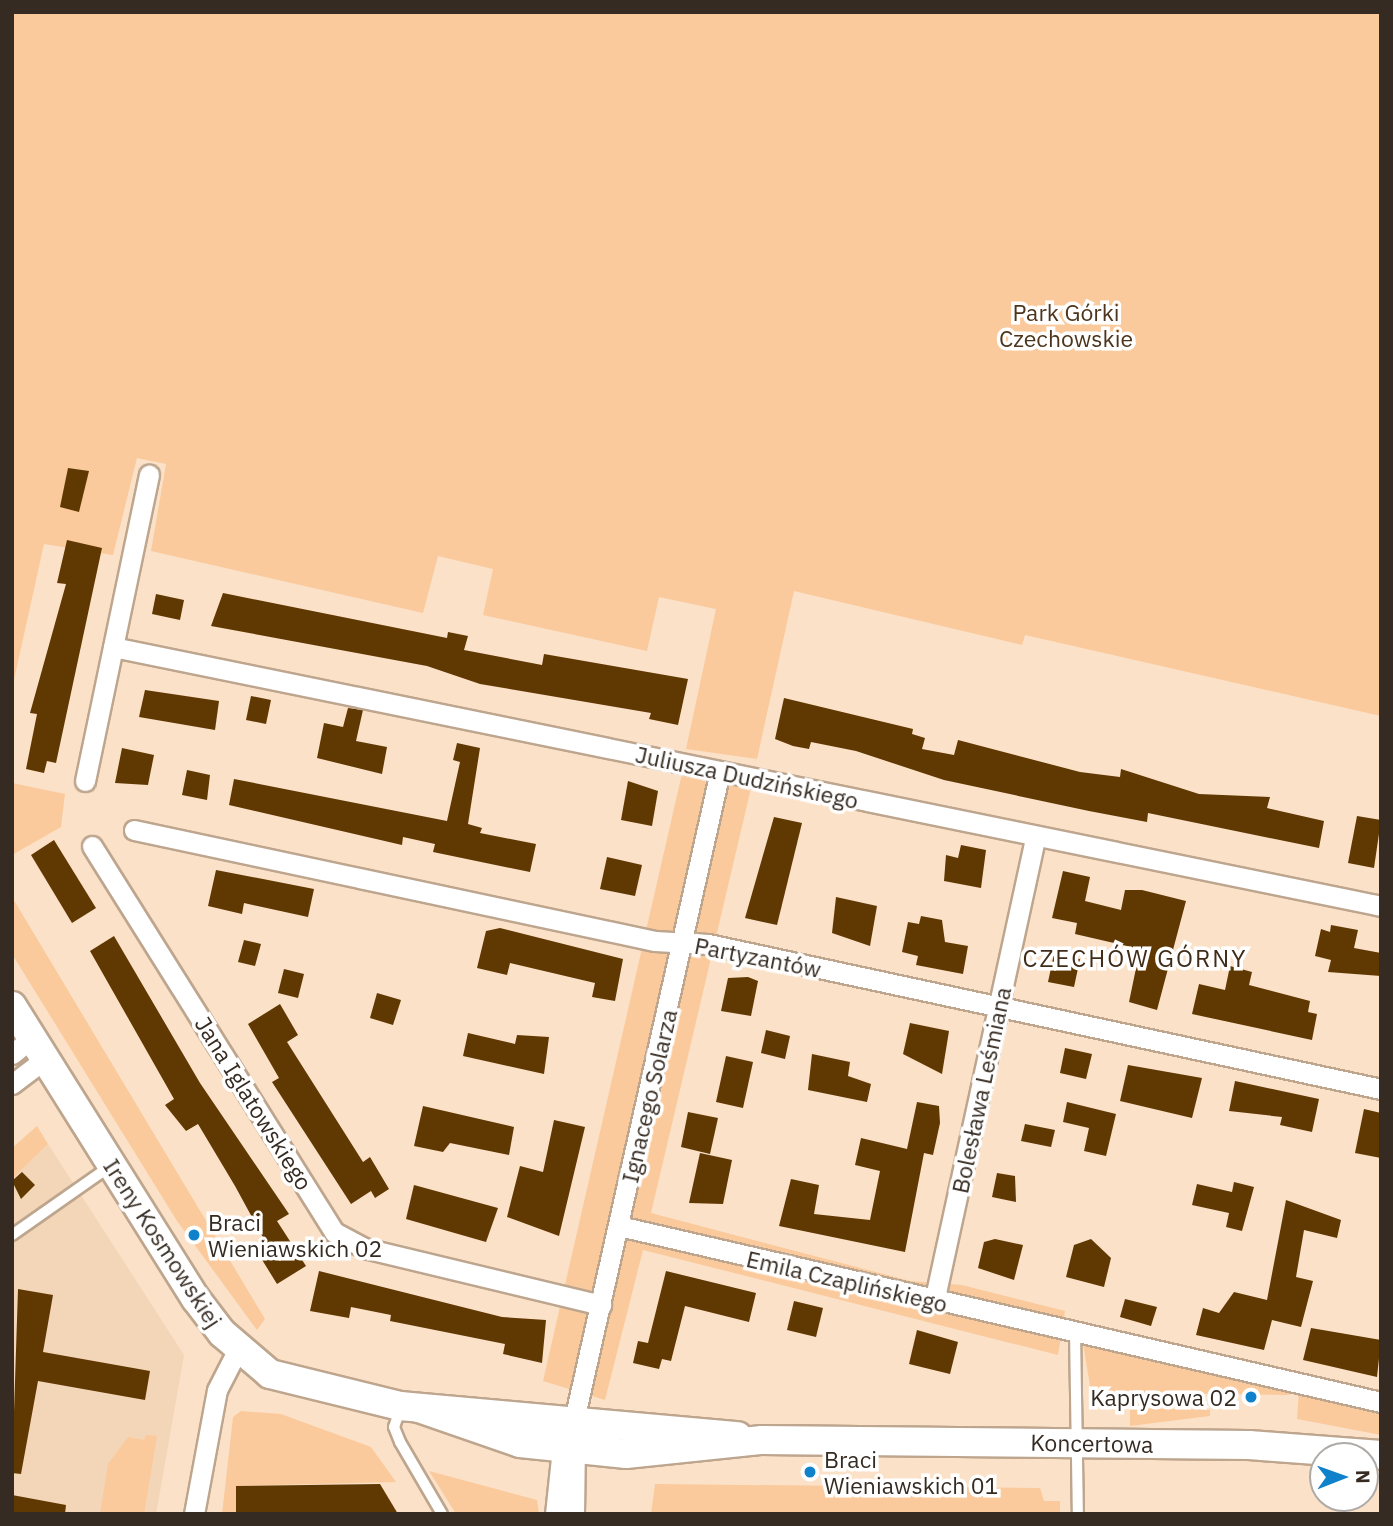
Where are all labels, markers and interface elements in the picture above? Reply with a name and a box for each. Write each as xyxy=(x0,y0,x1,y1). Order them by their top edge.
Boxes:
park label: Park Górki Czechowskie xyxy=(999,298,1133,352)
street label: Juliusza Dudzińskiego xyxy=(633,740,861,814)
street label: Partyzantów xyxy=(692,931,824,983)
district label: CZECHÓW GÓRNY xyxy=(1024,945,1246,973)
street label: Bolesława Leśmiana xyxy=(946,984,1016,1196)
street label: Ignacego Solarza xyxy=(616,1007,682,1185)
street label: Jana Iglatowskiego xyxy=(189,1011,319,1195)
street label: Ireny Kosmowskiej xyxy=(98,1153,228,1333)
place label: Braci Wieniawskich 02 xyxy=(208,1208,382,1262)
marker: Braci Wieniawskich 02 xyxy=(186,1227,202,1243)
street label: Emila Czaplińskiego xyxy=(744,1244,950,1318)
place label: Kaprysowa 02 xyxy=(1090,1383,1237,1411)
marker: Kaprysowa 02 xyxy=(1243,1389,1259,1405)
street label: Koncertowa xyxy=(1030,1428,1154,1458)
north arrow xyxy=(1309,1442,1379,1512)
place label: Braci Wieniawskich 01 xyxy=(824,1445,998,1499)
marker: Braci Wieniawskich 01 xyxy=(802,1464,818,1480)
text: N xyxy=(1351,1470,1375,1484)

